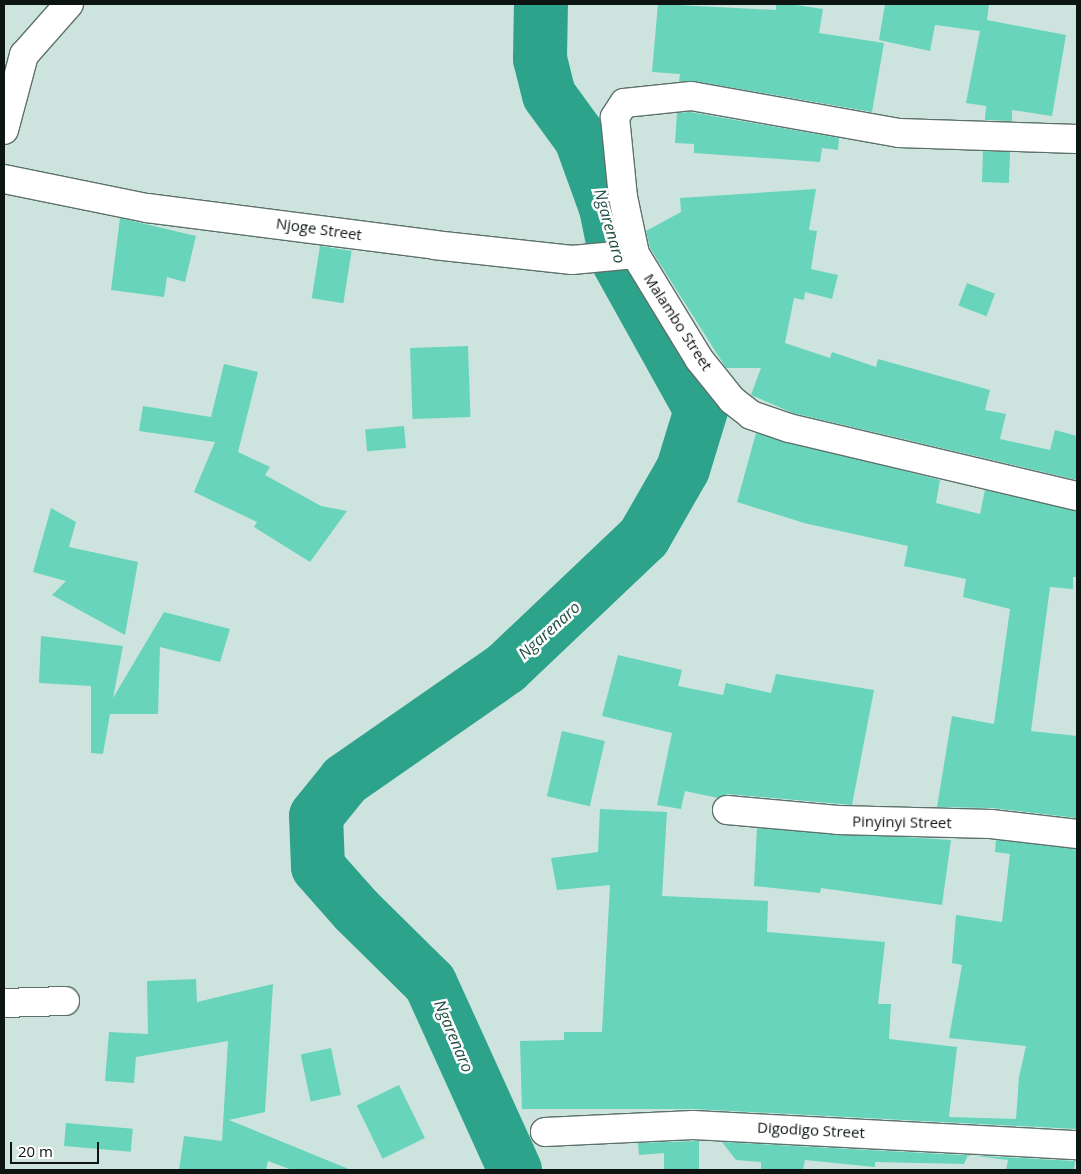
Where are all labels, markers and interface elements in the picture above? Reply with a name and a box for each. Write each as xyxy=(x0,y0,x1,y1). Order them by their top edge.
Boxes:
water label: Ngarenaro xyxy=(590,187,630,265)
street label: Njoge Street xyxy=(275,214,363,244)
street label: Malambo Street xyxy=(640,270,716,374)
water label: Ngarenaro xyxy=(514,597,584,663)
street label: Pinyinyi Street xyxy=(852,812,952,832)
water label: Ngarenaro xyxy=(430,997,478,1075)
street label: Digodigo Street xyxy=(757,1118,865,1142)
scale bar xyxy=(12,1132,101,1164)
text: 20 m xyxy=(18,1141,53,1161)

